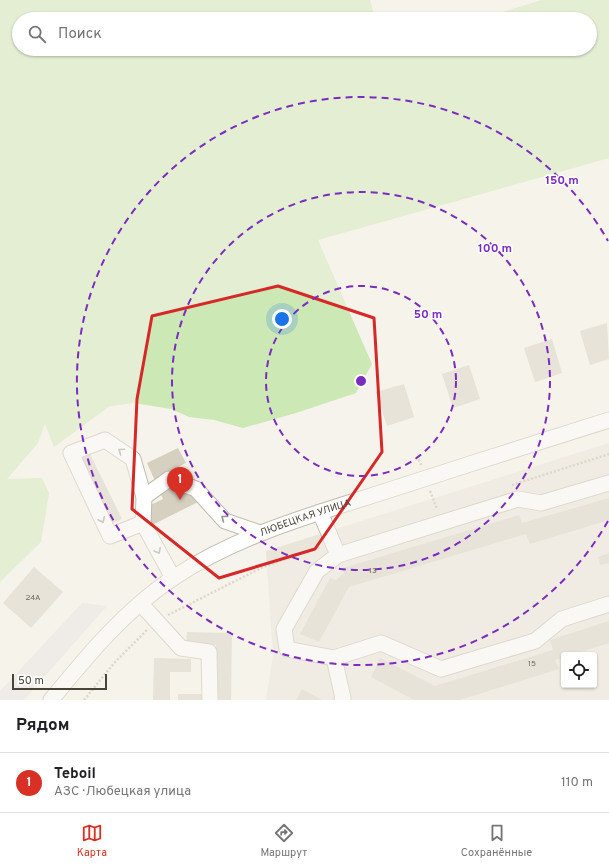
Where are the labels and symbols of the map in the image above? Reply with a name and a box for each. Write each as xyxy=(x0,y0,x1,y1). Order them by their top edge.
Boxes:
text: 150 m xyxy=(545,173,579,189)
text: 100 m xyxy=(478,241,512,257)
text: 50 m xyxy=(414,307,442,323)
your location xyxy=(272,309,292,329)
centre of rings xyxy=(354,374,368,388)
one-way arrow xyxy=(119,449,126,456)
pin: 1 xyxy=(167,467,193,500)
street label: ЛЮБЕЦКАЯ УЛИЦА xyxy=(258,496,353,540)
one-way arrow xyxy=(97,516,105,523)
one-way arrow xyxy=(222,516,229,523)
one-way arrow xyxy=(153,546,161,554)
house number: 13 xyxy=(369,566,377,576)
house number: 24А xyxy=(25,593,41,603)
house number: 15 xyxy=(528,659,536,669)
scale bar xyxy=(12,672,107,691)

